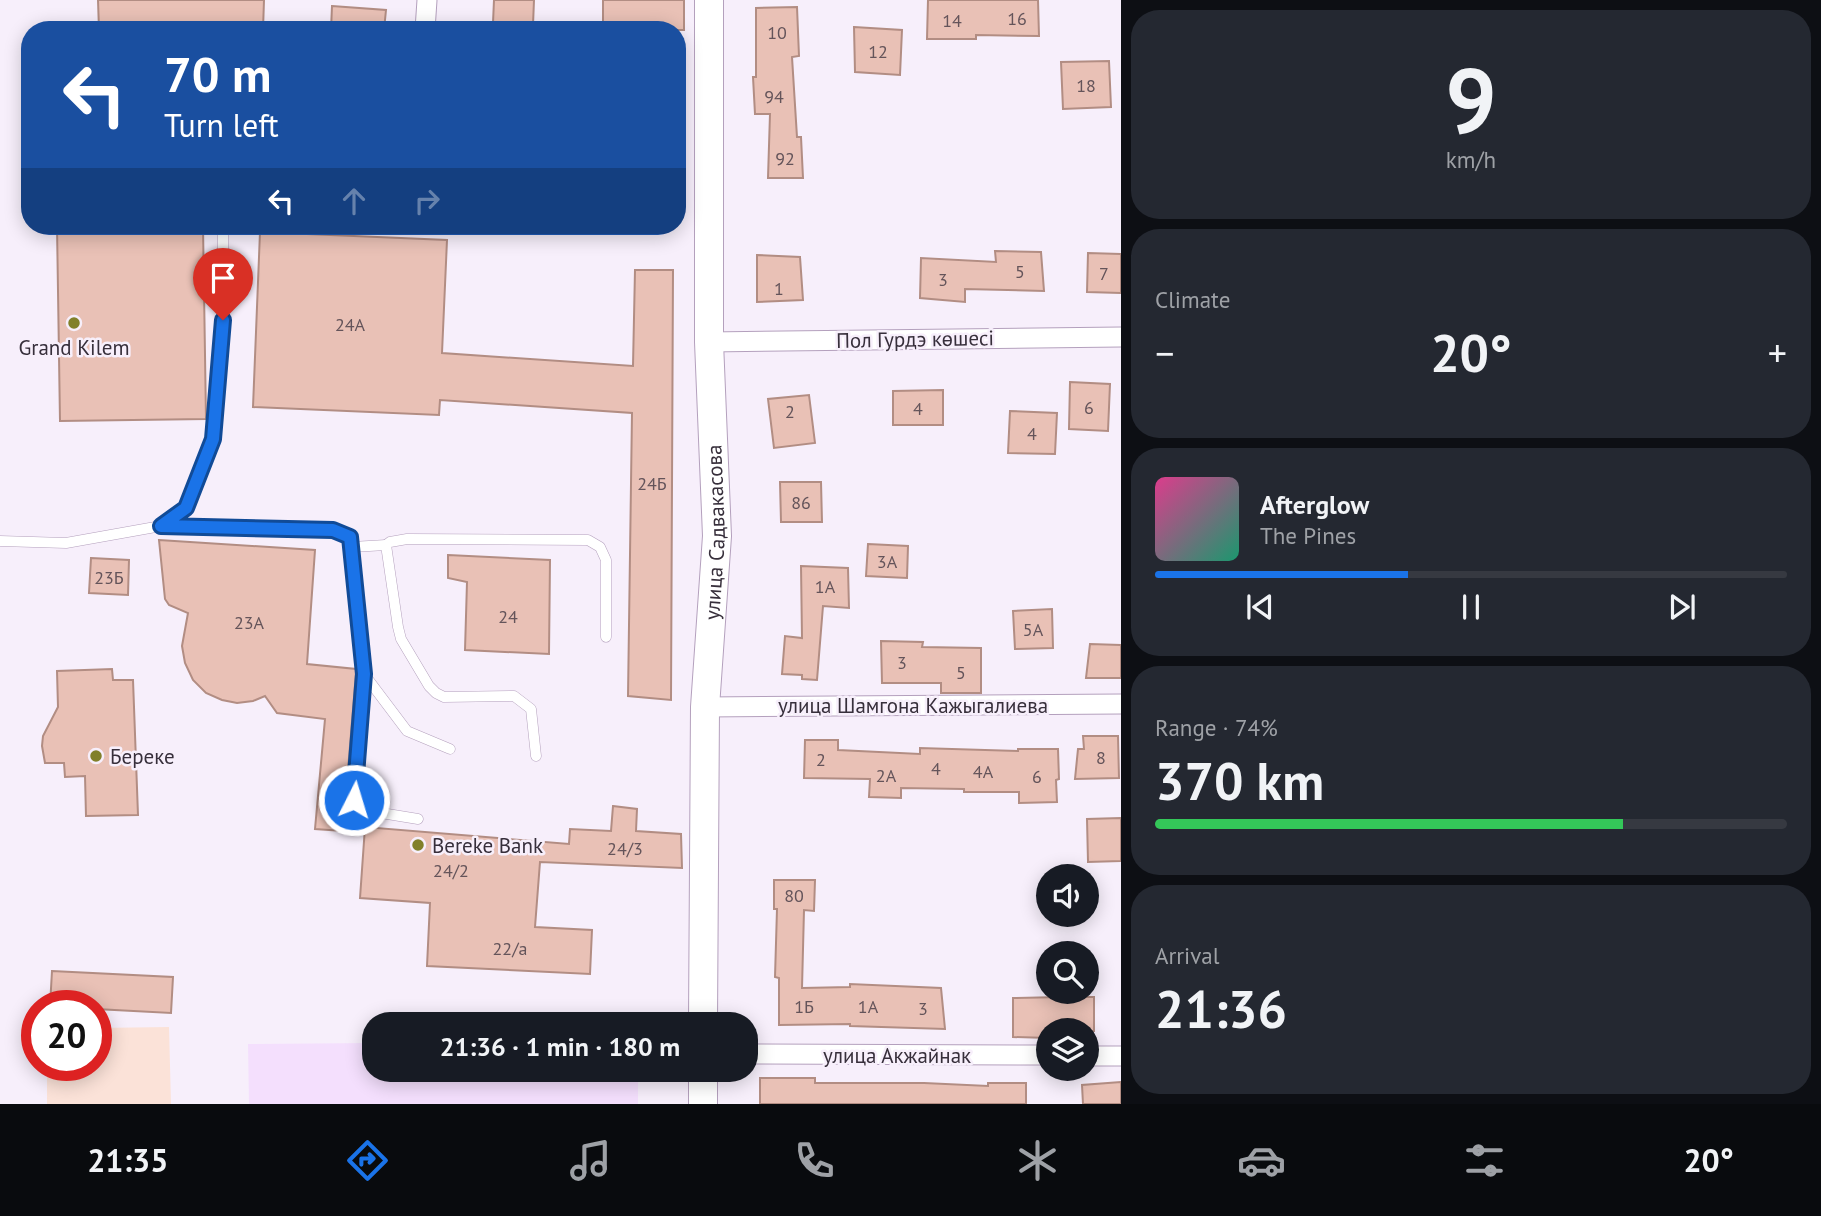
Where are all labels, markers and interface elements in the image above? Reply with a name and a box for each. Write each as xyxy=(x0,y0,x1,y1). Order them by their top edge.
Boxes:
house number: 16 xyxy=(1007,7,1027,30)
house number: 14 xyxy=(942,9,962,32)
house number: 10 xyxy=(767,21,787,44)
house number: 12 xyxy=(868,40,888,63)
text: 9 xyxy=(1445,40,1497,158)
text: 70 m xyxy=(164,42,271,106)
icon: left xyxy=(49,49,140,140)
house number: 18 xyxy=(1076,74,1096,97)
house number: 94 xyxy=(764,85,784,108)
text: Turn left xyxy=(164,104,279,146)
text: km/h xyxy=(1446,145,1496,174)
house number: 92 xyxy=(775,147,795,170)
icon: left xyxy=(262,182,300,220)
icon: ahead xyxy=(335,182,373,220)
icon: right xyxy=(408,182,446,220)
pin xyxy=(193,248,253,320)
icon: arrive xyxy=(204,259,242,297)
house number: 5 xyxy=(1015,260,1025,283)
house number: 7 xyxy=(1099,262,1109,285)
house number: 3 xyxy=(938,268,948,291)
house number: 1 xyxy=(774,277,784,300)
text: Climate xyxy=(1155,285,1230,314)
house number: 24А xyxy=(335,313,366,336)
marker: Grand Kilem xyxy=(66,315,82,331)
text: 20° xyxy=(1430,319,1512,386)
street label: Пол Гурдэ көшесі xyxy=(836,324,994,354)
text: − xyxy=(1155,328,1174,377)
text: + xyxy=(1768,328,1787,377)
place label: Grand Kilem xyxy=(18,334,130,361)
house number: 6 xyxy=(1084,396,1094,419)
house number: 4 xyxy=(913,397,923,420)
house number: 2 xyxy=(785,400,795,423)
house number: 4 xyxy=(1027,422,1037,445)
street label: улица Садвакасова xyxy=(698,444,731,621)
house number: 24Б xyxy=(637,472,667,495)
text: Afterglow xyxy=(1260,488,1369,521)
house number: 86 xyxy=(791,491,811,514)
text: The Pines xyxy=(1260,521,1356,550)
house number: 3А xyxy=(877,550,898,573)
house number: 23Б xyxy=(94,566,124,589)
house number: 1А xyxy=(815,575,836,598)
icon: previous xyxy=(1241,588,1279,626)
icon: pause xyxy=(1452,588,1490,626)
icon: next xyxy=(1663,588,1701,626)
house number: 24 xyxy=(498,605,518,628)
house number: 23А xyxy=(234,611,265,634)
house number: 5А xyxy=(1023,618,1044,641)
house number: 3 xyxy=(897,651,907,674)
house number: 5 xyxy=(956,661,966,684)
street label: улица Шамгона Кажыгалиева xyxy=(778,692,1048,719)
text: Range · 74% xyxy=(1155,713,1278,742)
place label: Береке xyxy=(110,743,175,770)
house number: 8 xyxy=(1096,746,1106,769)
text: 370 km xyxy=(1155,747,1324,814)
marker: Береке xyxy=(88,748,104,764)
house number: 2 xyxy=(816,748,826,771)
house number: 4 xyxy=(931,757,941,780)
house number: 4А xyxy=(973,760,994,783)
position arrow xyxy=(317,763,391,837)
house number: 2А xyxy=(876,764,897,787)
house number: 6 xyxy=(1032,765,1042,788)
place label: Bereke Bank xyxy=(432,832,543,859)
marker: Bereke Bank xyxy=(410,837,426,853)
house number: 24/3 xyxy=(607,837,643,860)
house number: 24/2 xyxy=(433,859,469,882)
map controls xyxy=(1036,864,1099,1081)
button: sound xyxy=(1036,864,1099,927)
house number: 80 xyxy=(784,884,804,907)
house number: 22/а xyxy=(493,937,527,960)
button: search xyxy=(1036,941,1099,1004)
text: Arrival xyxy=(1155,941,1219,970)
text: 21:36 xyxy=(1155,975,1287,1042)
speed limit sign: 20 xyxy=(21,990,112,1081)
house number: 1Б xyxy=(794,995,814,1018)
house number: 1А xyxy=(858,995,879,1018)
house number: 3 xyxy=(918,997,928,1020)
button: layers xyxy=(1036,1018,1099,1081)
text: 21:36 · 1 min · 180 m xyxy=(440,1030,680,1063)
street label: улица Акжайнак xyxy=(823,1042,971,1069)
icon: directions xyxy=(343,1136,392,1185)
icon: music xyxy=(566,1136,615,1185)
icon: phone xyxy=(790,1136,839,1185)
icon: climate xyxy=(1013,1136,1062,1185)
icon: car xyxy=(1237,1136,1286,1185)
icon: filters xyxy=(1460,1136,1509,1185)
text: 21:35 xyxy=(87,1139,168,1181)
text: 20° xyxy=(1683,1139,1734,1181)

